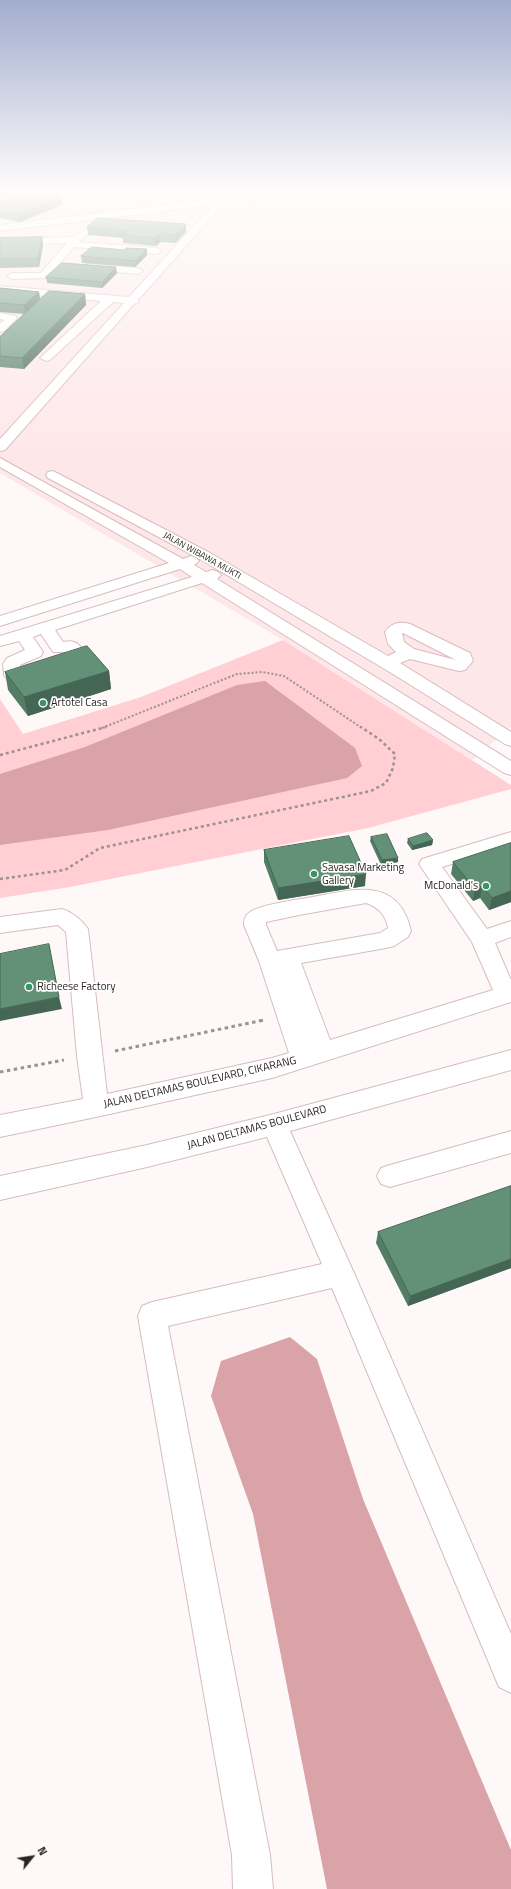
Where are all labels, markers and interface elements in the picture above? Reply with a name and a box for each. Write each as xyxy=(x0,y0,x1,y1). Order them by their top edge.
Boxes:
street label: JALAN WIBAWA MUKTI xyxy=(161,530,243,582)
place label: Artotel Casa xyxy=(51,696,107,710)
marker: Artotel Casa xyxy=(38,698,48,708)
place label: Savasa Marketing Gallery xyxy=(322,861,404,887)
marker: Savasa Marketing Gallery xyxy=(309,869,319,879)
place label: McDonald's xyxy=(424,879,478,893)
marker: McDonald's xyxy=(481,881,491,891)
place label: Richeese Factory xyxy=(37,980,116,994)
marker: Richeese Factory xyxy=(24,982,34,992)
street label: JALAN DELTAMAS BOULEVARD, CIKARANG xyxy=(102,1054,298,1112)
street label: JALAN DELTAMAS BOULEVARD xyxy=(186,1103,328,1153)
north arrow xyxy=(12,1837,52,1877)
text: N xyxy=(34,1844,51,1858)

